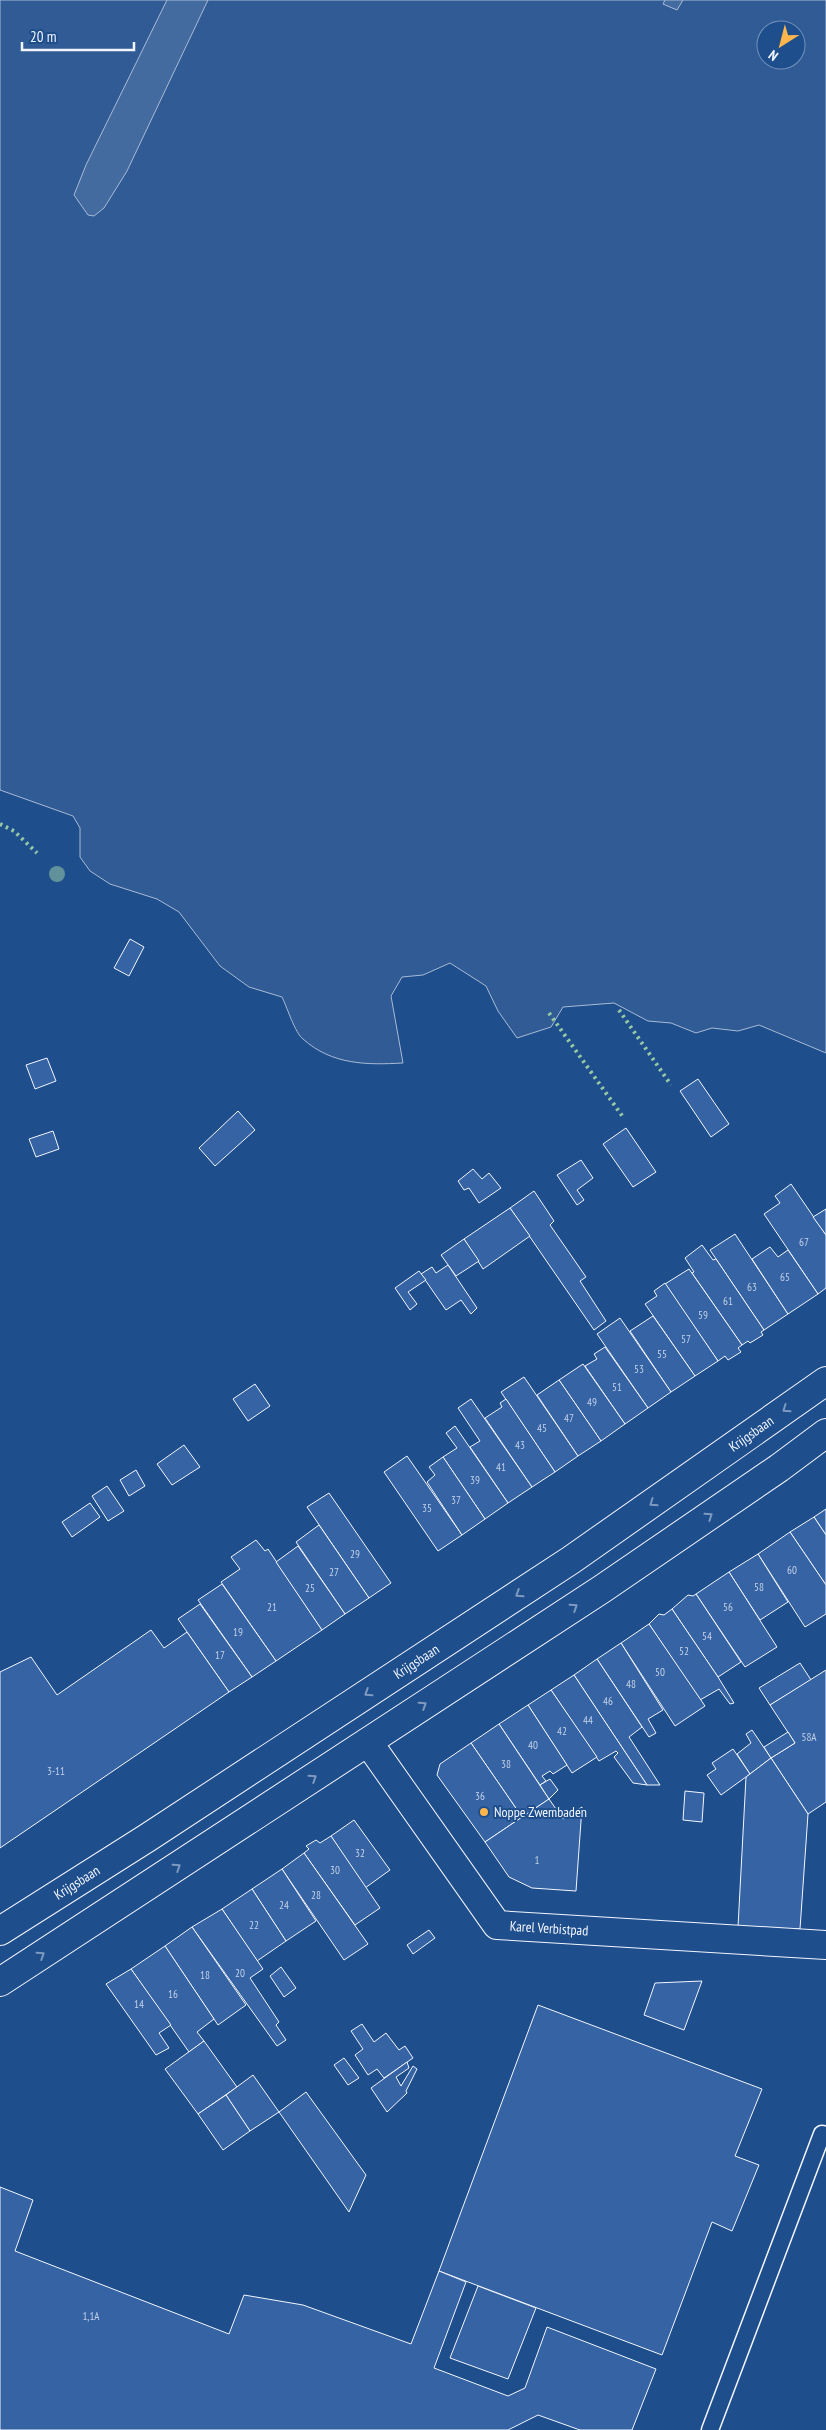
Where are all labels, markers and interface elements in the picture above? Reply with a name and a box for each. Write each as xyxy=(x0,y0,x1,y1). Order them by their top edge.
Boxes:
scale bar xyxy=(22,20,135,52)
north arrow xyxy=(756,20,806,70)
text: 20 m xyxy=(30,27,56,46)
text: N xyxy=(765,46,782,65)
house number: 67 xyxy=(799,1235,809,1249)
house number: 65 xyxy=(780,1270,790,1284)
house number: 63 xyxy=(747,1280,757,1294)
house number: 61 xyxy=(723,1294,733,1308)
house number: 59 xyxy=(698,1308,708,1322)
house number: 57 xyxy=(681,1332,691,1346)
house number: 55 xyxy=(657,1347,667,1361)
house number: 53 xyxy=(634,1362,644,1376)
house number: 51 xyxy=(612,1380,622,1394)
house number: 49 xyxy=(587,1395,597,1409)
one-way arrow xyxy=(782,1403,792,1412)
house number: 47 xyxy=(564,1411,574,1425)
street label: Krijgsbaan xyxy=(725,1412,777,1456)
house number: 45 xyxy=(537,1421,547,1435)
house number: 43 xyxy=(515,1438,525,1452)
house number: 41 xyxy=(496,1460,506,1474)
house number: 39 xyxy=(470,1473,480,1487)
house number: 37 xyxy=(451,1493,461,1507)
one-way arrow xyxy=(649,1497,659,1506)
house number: 35 xyxy=(422,1501,432,1515)
one-way arrow xyxy=(703,1513,713,1522)
house number: 29 xyxy=(350,1547,360,1561)
house number: 60 xyxy=(787,1563,797,1577)
house number: 27 xyxy=(329,1565,339,1579)
house number: 58 xyxy=(754,1580,764,1594)
house number: 25 xyxy=(305,1581,315,1595)
one-way arrow xyxy=(515,1588,524,1598)
house number: 21 xyxy=(267,1600,277,1614)
house number: 56 xyxy=(723,1600,733,1614)
one-way arrow xyxy=(568,1604,578,1613)
house number: 19 xyxy=(233,1625,243,1639)
house number: 54 xyxy=(702,1629,712,1643)
street label: Krijgsbaan xyxy=(390,1640,442,1683)
house number: 52 xyxy=(679,1644,689,1658)
house number: 17 xyxy=(215,1648,225,1662)
house number: 50 xyxy=(655,1665,665,1679)
house number: 48 xyxy=(626,1677,636,1691)
one-way arrow xyxy=(365,1687,374,1696)
house number: 46 xyxy=(603,1694,613,1708)
one-way arrow xyxy=(418,1702,427,1712)
house number: 44 xyxy=(583,1713,593,1727)
house number: 42 xyxy=(557,1724,567,1738)
house number: 58A xyxy=(801,1730,817,1744)
house number: 40 xyxy=(528,1738,538,1752)
house number: 38 xyxy=(501,1757,511,1771)
house number: 3-11 xyxy=(47,1764,65,1778)
one-way arrow xyxy=(308,1774,317,1784)
house number: 36 xyxy=(475,1789,485,1803)
place label: Noppe Zwembaden xyxy=(494,1803,587,1821)
marker: Noppe Zwembaden xyxy=(478,1806,490,1818)
house number: 32 xyxy=(355,1846,365,1860)
house number: 1 xyxy=(535,1853,540,1867)
street label: Krijgsbaan xyxy=(51,1861,103,1904)
one-way arrow xyxy=(172,1863,181,1873)
house number: 30 xyxy=(330,1863,340,1877)
house number: 28 xyxy=(311,1888,321,1902)
house number: 24 xyxy=(279,1898,289,1912)
street label: Karel Verbistpad xyxy=(509,1917,589,1940)
house number: 22 xyxy=(249,1918,259,1932)
one-way arrow xyxy=(35,1952,44,1962)
house number: 20 xyxy=(235,1966,245,1980)
house number: 18 xyxy=(200,1968,210,1982)
house number: 16 xyxy=(168,1987,178,2001)
house number: 14 xyxy=(134,1997,144,2011)
house number: 1,1A xyxy=(82,2309,100,2323)

